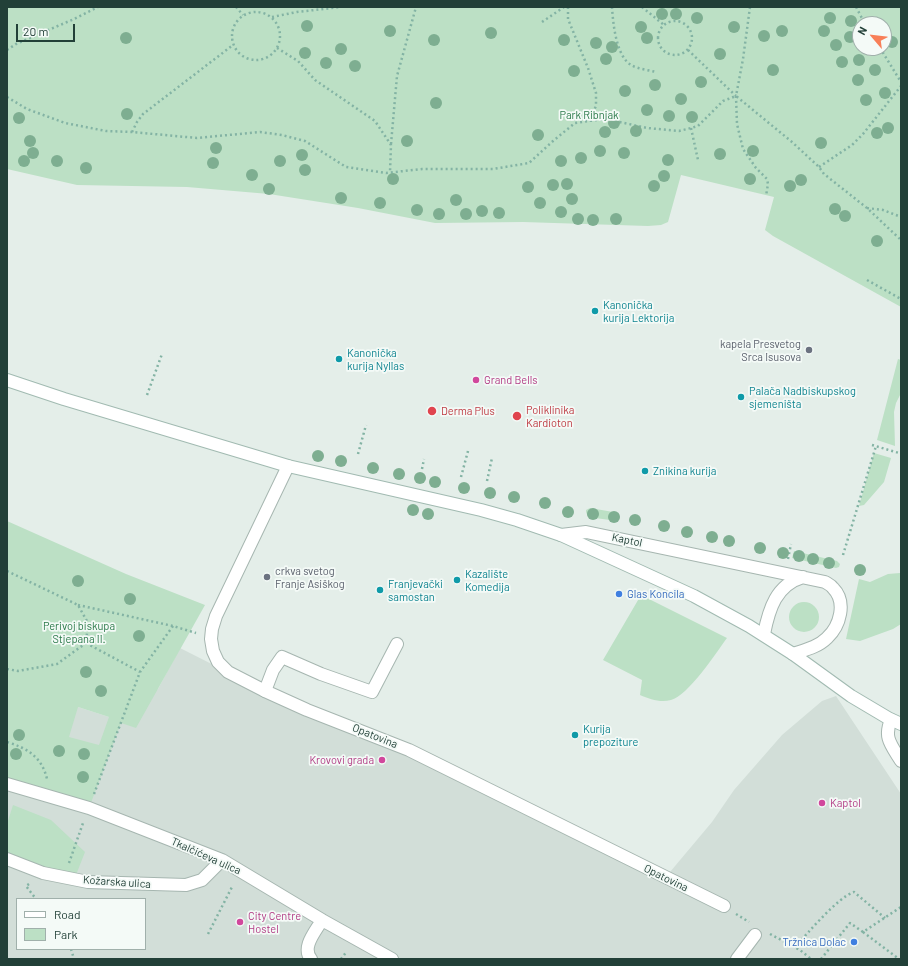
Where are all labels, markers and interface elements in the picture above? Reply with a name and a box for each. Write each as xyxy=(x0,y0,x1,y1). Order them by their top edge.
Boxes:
scale bar xyxy=(18,16,77,42)
north arrow xyxy=(852,16,892,56)
text: 20 m xyxy=(23,24,49,38)
text: N xyxy=(854,24,869,37)
park label: Park Ribnjak xyxy=(559,108,619,122)
place label: Kanonička kurija Lektorija xyxy=(603,298,674,324)
marker: Kanonička kurija Lektorija xyxy=(590,306,600,316)
place label: kapela Presvetog Srca Isusova xyxy=(720,337,801,363)
marker: kapela Presvetog Srca Isusova xyxy=(804,345,814,355)
place label: Kanonička kurija Nyllas xyxy=(347,346,404,372)
marker: Kanonička kurija Nyllas xyxy=(334,354,344,364)
place label: Grand Bells xyxy=(484,373,538,387)
marker: Grand Bells xyxy=(471,375,481,385)
place label: Palača Nadbiskupskog sjemeništa xyxy=(749,384,856,410)
marker: Palača Nadbiskupskog sjemeništa xyxy=(736,392,746,402)
place label: Poliklinika Kardioton xyxy=(526,403,574,429)
place label: Derma Plus xyxy=(441,404,495,418)
marker: Derma Plus xyxy=(426,405,438,417)
marker: Poliklinika Kardioton xyxy=(511,410,523,422)
place label: Znikina kurija xyxy=(653,464,716,478)
marker: Znikina kurija xyxy=(640,466,650,476)
street label: Kaptol xyxy=(611,530,643,550)
place label: crkva svetog Franje Asiškog xyxy=(275,564,345,590)
place label: Kazalište Komedija xyxy=(465,567,510,593)
marker: crkva svetog Franje Asiškog xyxy=(262,572,272,582)
marker: Kazalište Komedija xyxy=(452,575,462,585)
place label: Franjevački samostan xyxy=(388,577,443,603)
marker: Franjevački samostan xyxy=(375,585,385,595)
place label: Glas Koncila xyxy=(627,587,684,601)
marker: Glas Koncila xyxy=(614,589,624,599)
park label: Perivoj biskupa Stjepana II. xyxy=(43,619,115,645)
street label: Opatovina xyxy=(350,721,400,751)
place label: Kurija prepoziture xyxy=(583,722,638,748)
marker: Kurija prepoziture xyxy=(570,730,580,740)
place label: Krovovi grada xyxy=(309,753,374,767)
marker: Krovovi grada xyxy=(377,755,387,765)
place label: Kaptol xyxy=(830,796,861,810)
marker: Kaptol xyxy=(817,798,827,808)
street label: Tkalčićeva ulica xyxy=(169,835,243,877)
street label: Opatovina xyxy=(642,862,690,894)
street label: Kožarska ulica xyxy=(83,873,151,891)
legend xyxy=(16,898,146,950)
text: Road xyxy=(54,907,81,921)
place label: City Centre Hostel xyxy=(248,909,301,935)
marker: City Centre Hostel xyxy=(235,917,245,927)
text: Park xyxy=(54,927,78,941)
place label: Tržnica Dolac xyxy=(782,935,846,949)
marker: Tržnica Dolac xyxy=(849,937,859,947)

